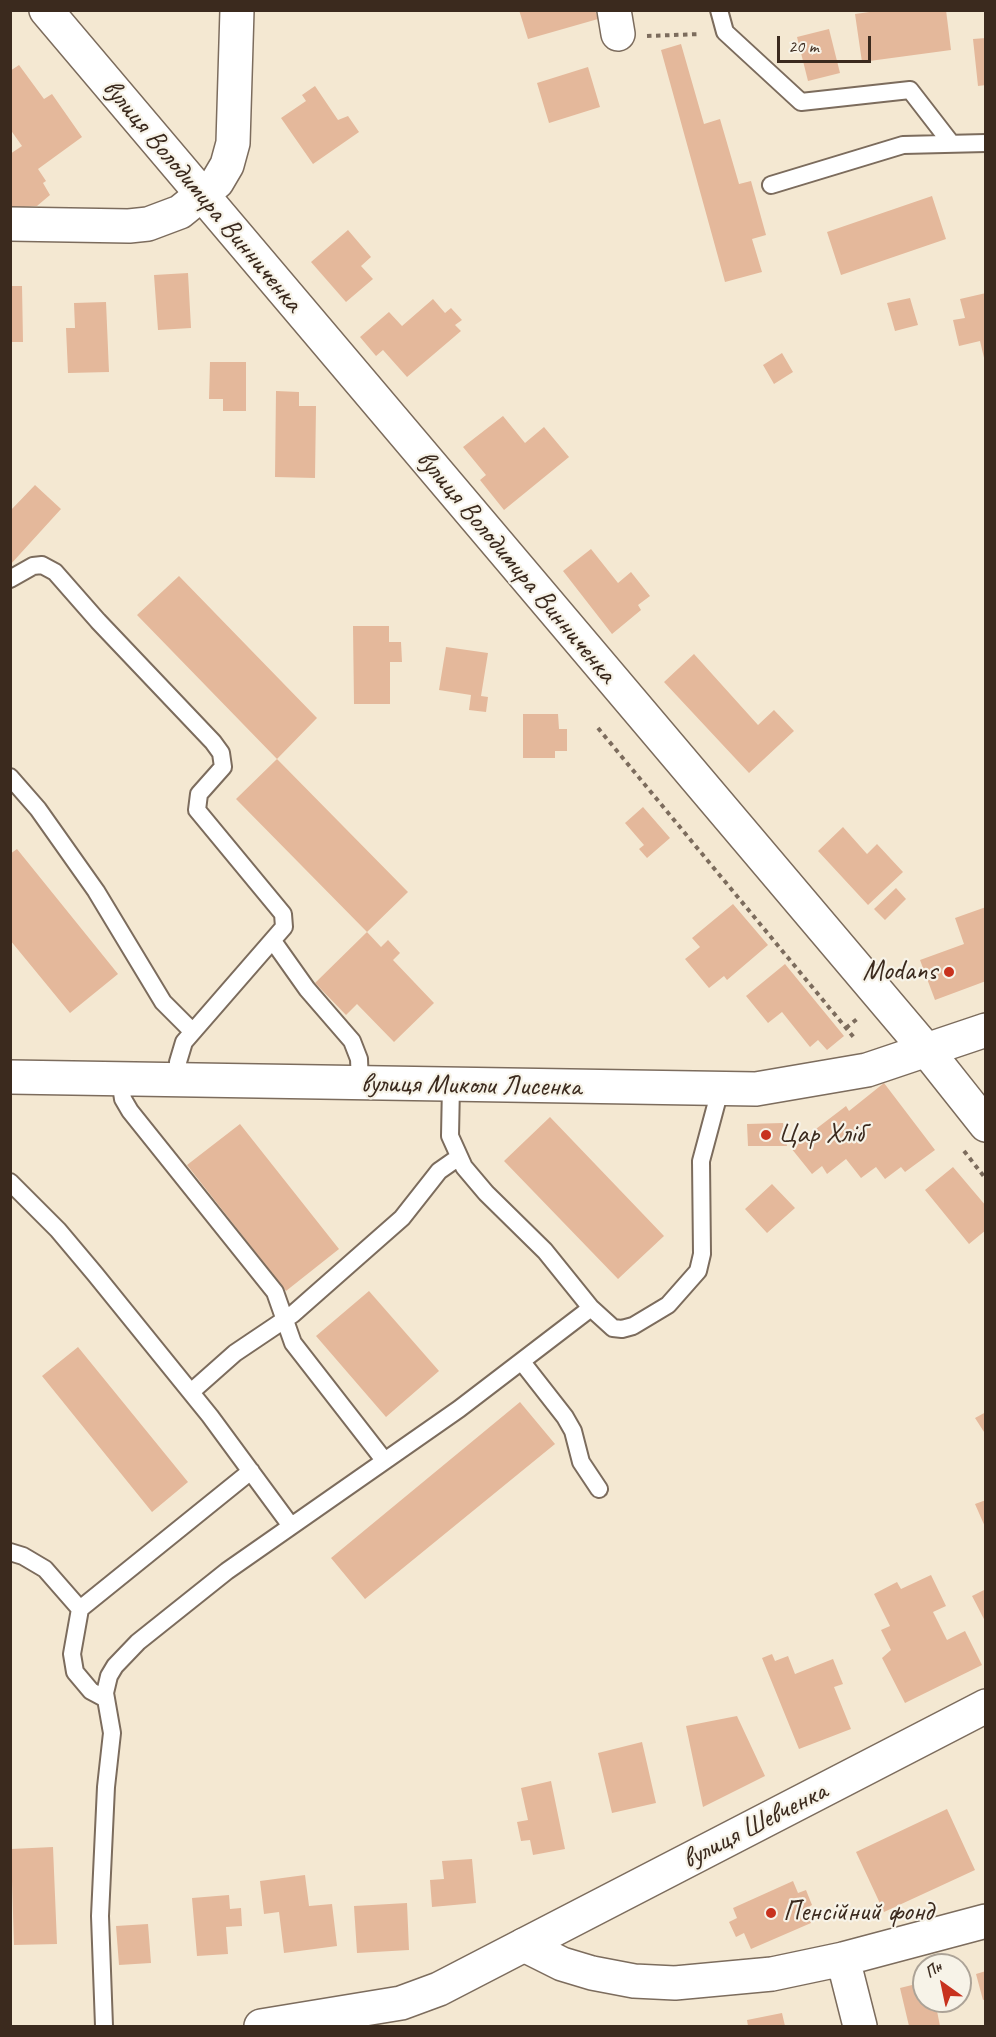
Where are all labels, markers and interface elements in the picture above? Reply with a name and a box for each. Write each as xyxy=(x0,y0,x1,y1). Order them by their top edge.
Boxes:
scale bar xyxy=(780,24,874,62)
text: 20 m xyxy=(788,35,819,57)
street label: вулиця Володимира Винниченка xyxy=(95,73,309,319)
street label: вулиця Володимира Винниченка xyxy=(409,444,623,690)
place label: Modans xyxy=(863,955,937,989)
marker: Modans xyxy=(942,965,956,979)
street label: вулиця Миколи Лисенка xyxy=(361,1067,581,1105)
place label: Цар Хліб xyxy=(778,1118,864,1152)
marker: Цар Хліб xyxy=(759,1128,773,1142)
street label: вулиця Шевченка xyxy=(677,1775,833,1877)
place label: Пенсійний фонд xyxy=(783,1896,933,1930)
marker: Пенсійний фонд xyxy=(764,1906,778,1920)
north arrow xyxy=(912,1953,972,2013)
text: Пн xyxy=(921,1957,946,1983)

